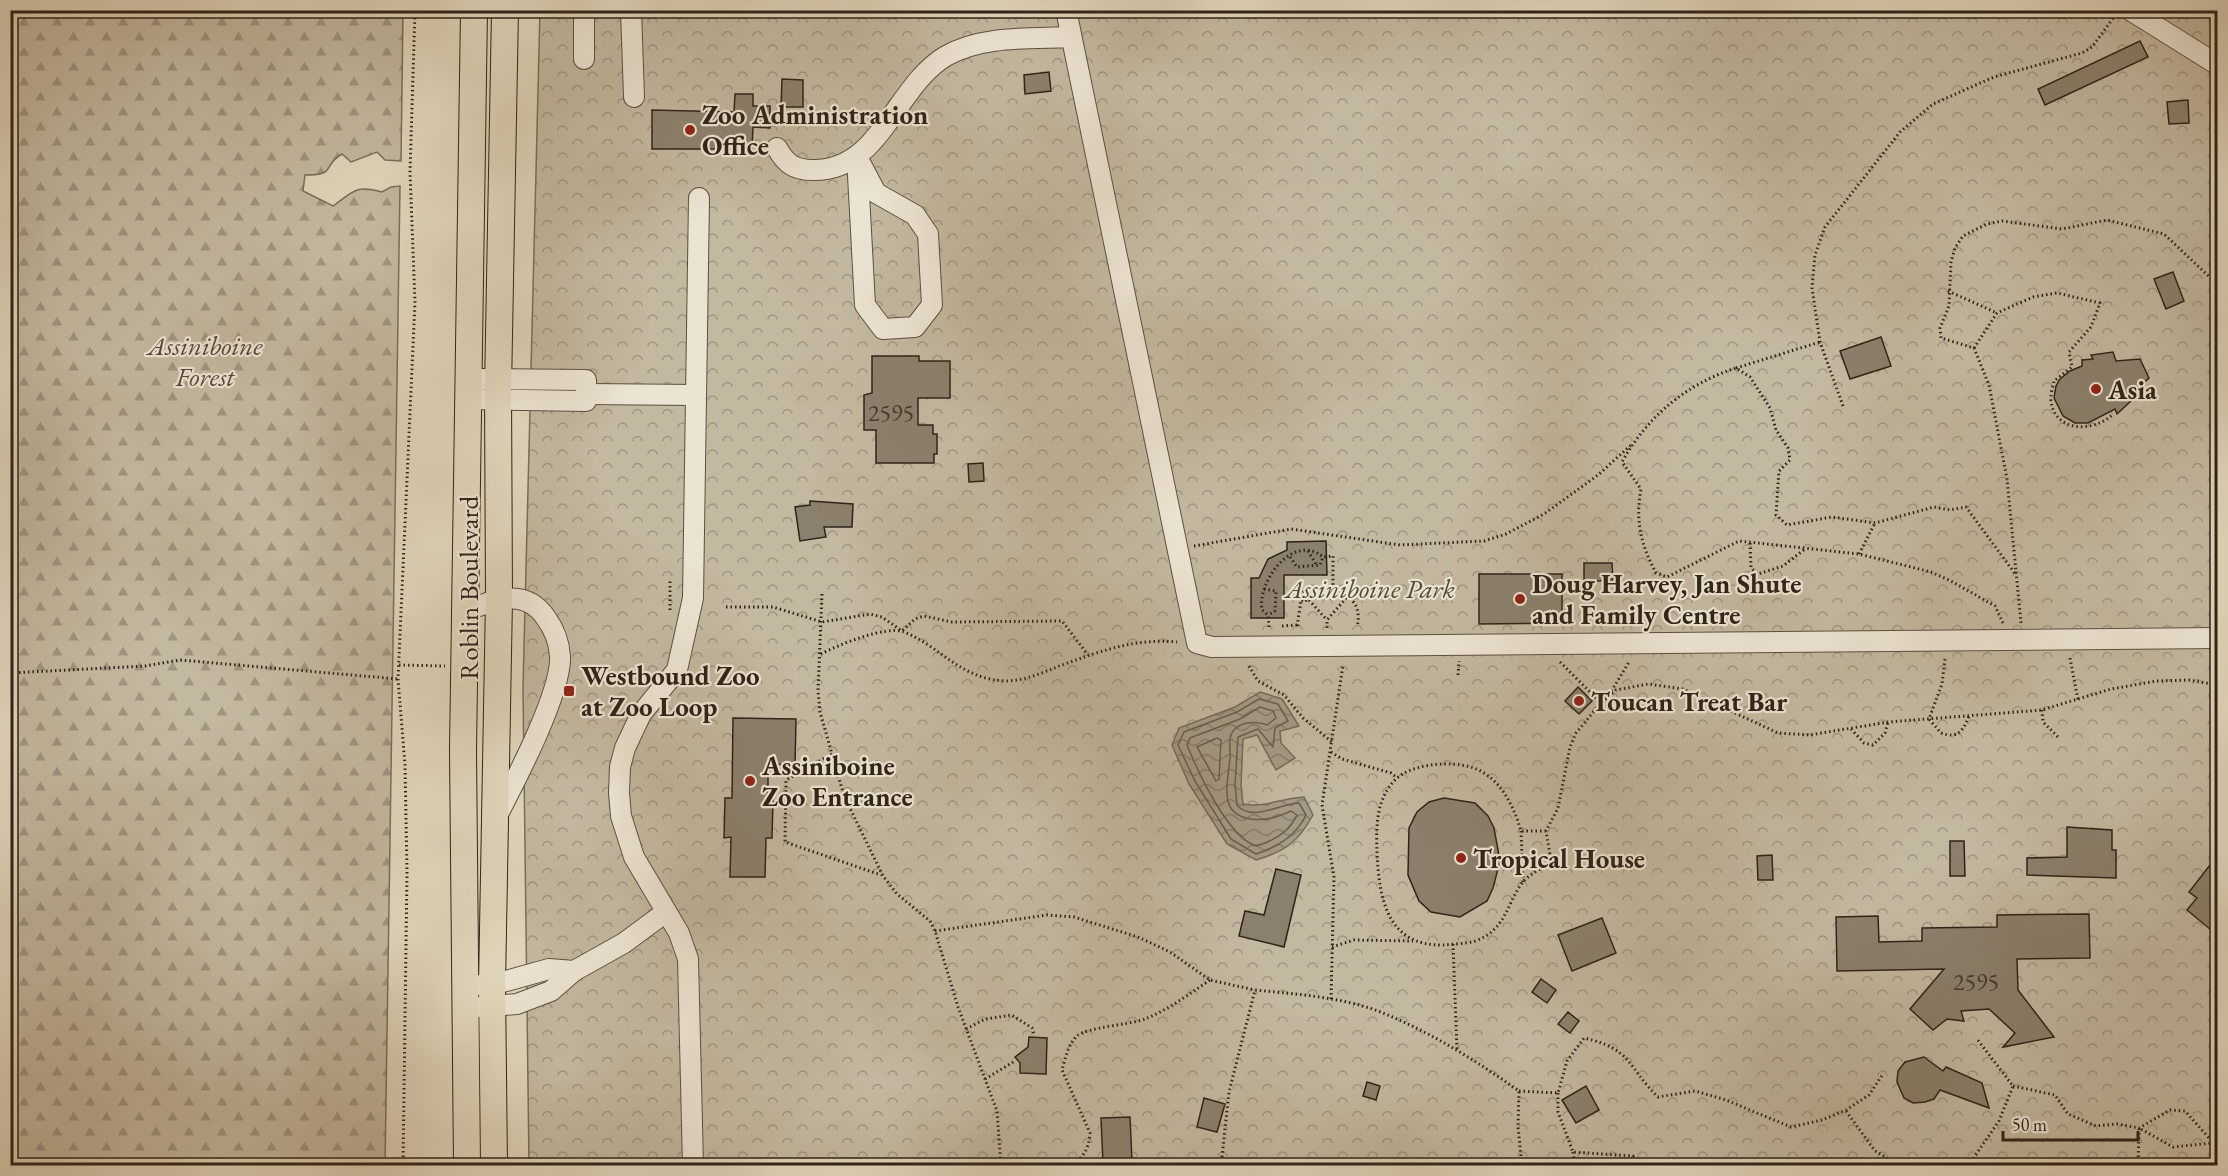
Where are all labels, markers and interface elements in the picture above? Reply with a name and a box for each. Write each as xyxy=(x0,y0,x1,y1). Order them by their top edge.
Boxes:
place label: Zoo Administration Office xyxy=(702,97,928,163)
marker: Zoo Administration Office xyxy=(683,123,697,137)
park label: Assiniboine Forest xyxy=(145,328,263,394)
place label: Asia xyxy=(2107,372,2157,407)
marker: Asia xyxy=(2089,382,2103,396)
house number: 2595 xyxy=(868,397,914,428)
street label: Roblin Boulevard xyxy=(451,496,486,680)
place label: Doug Harvey, Jan Shute and Family Centre xyxy=(1532,566,1801,632)
park label: Assiniboine Park xyxy=(1283,571,1455,606)
marker: Doug Harvey, Jan Shute and Family Centre xyxy=(1513,592,1527,606)
place label: Westbound Zoo at Zoo Loop xyxy=(581,658,759,724)
marker: Westbound Zoo at Zoo Loop xyxy=(562,684,576,698)
place label: Toucan Treat Bar xyxy=(1591,684,1788,719)
marker: Toucan Treat Bar xyxy=(1572,694,1586,708)
place label: Assiniboine Zoo Entrance xyxy=(761,748,913,814)
marker: Assiniboine Zoo Entrance xyxy=(743,774,757,788)
place label: Tropical House xyxy=(1473,841,1645,876)
marker: Tropical House xyxy=(1454,851,1468,865)
house number: 2595 xyxy=(1953,966,1999,997)
scale bar xyxy=(2003,1104,2138,1142)
text: 50 m xyxy=(2012,1113,2047,1136)

